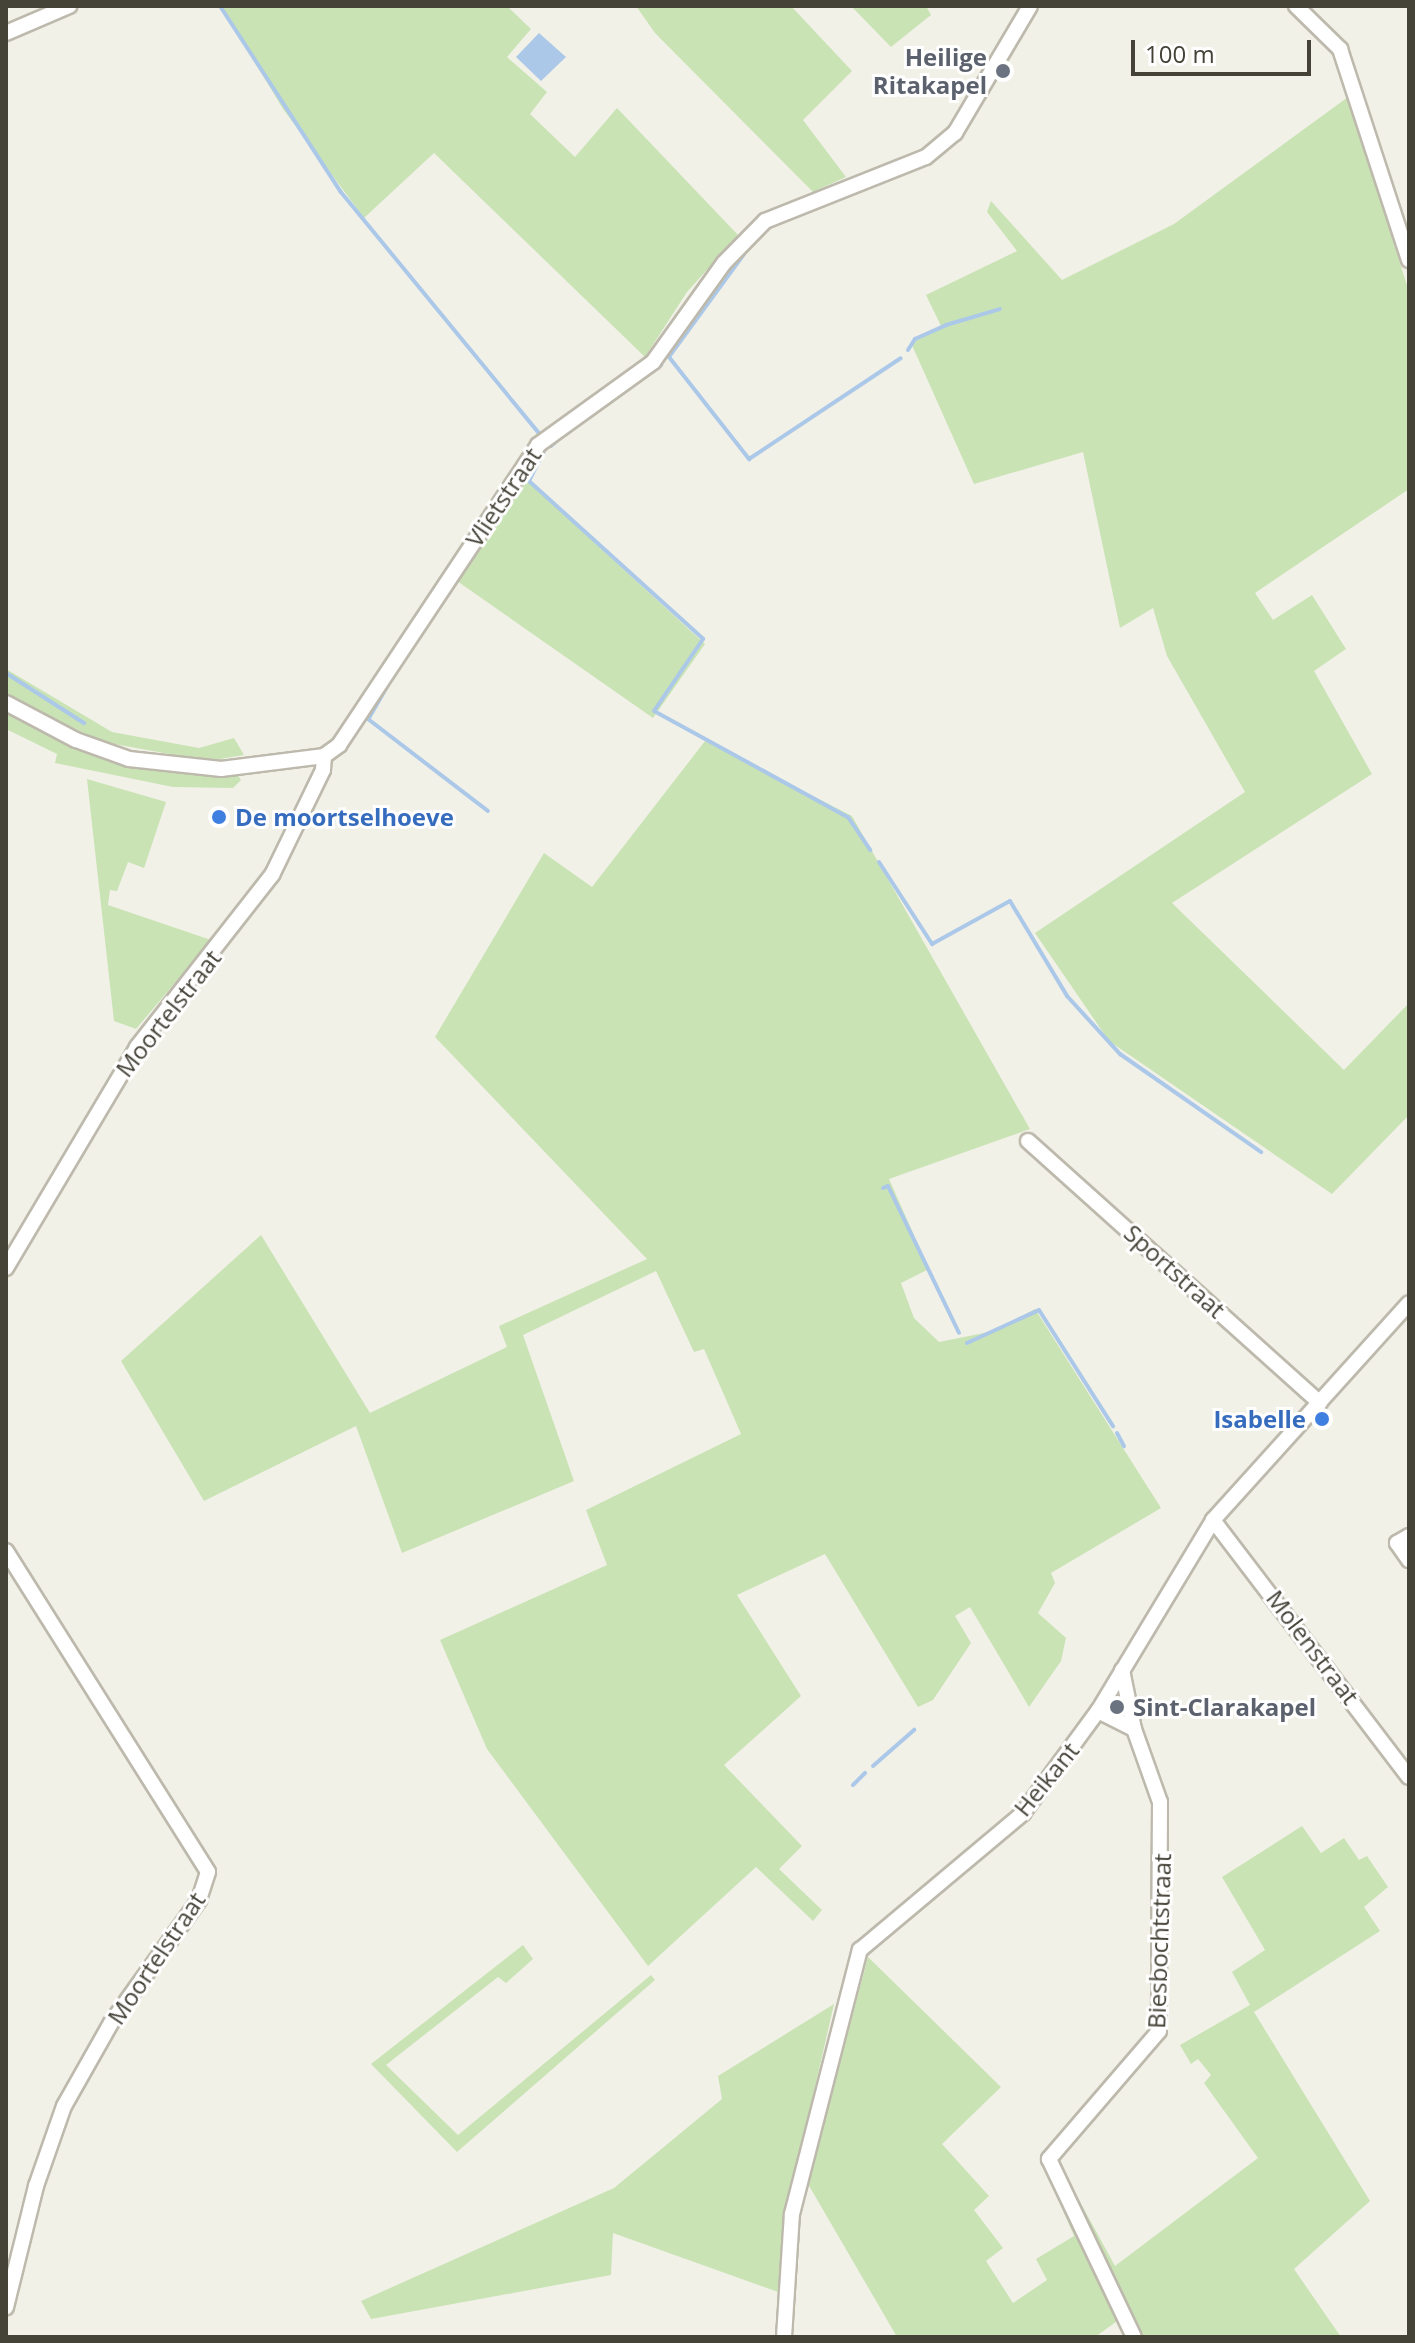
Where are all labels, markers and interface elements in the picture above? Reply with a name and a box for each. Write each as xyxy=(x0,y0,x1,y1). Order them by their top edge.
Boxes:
scale bar xyxy=(1135,24,1315,74)
text: 100 m xyxy=(1145,37,1215,70)
place label: Heilige Ritakapel xyxy=(873,43,987,99)
marker: Heilige Ritakapel xyxy=(994,62,1012,80)
street label: Vlietstraat xyxy=(459,442,547,552)
place label: De moortselhoeve xyxy=(235,803,454,831)
marker: De moortselhoeve xyxy=(210,808,228,826)
street label: Moortelstraat xyxy=(109,944,227,1082)
street label: Sportstraat xyxy=(1119,1218,1231,1324)
place label: Isabelle xyxy=(1213,1405,1306,1433)
marker: Isabelle xyxy=(1313,1410,1331,1428)
street label: Molenstraat xyxy=(1261,1584,1365,1710)
place label: Sint-Clarakapel xyxy=(1133,1693,1316,1721)
marker: Sint-Clarakapel xyxy=(1108,1698,1126,1716)
street label: Heikant xyxy=(1008,1736,1084,1822)
street label: Biesbochtstraat xyxy=(1142,1853,1176,2029)
street label: Moortelstraat xyxy=(101,1886,211,2030)

